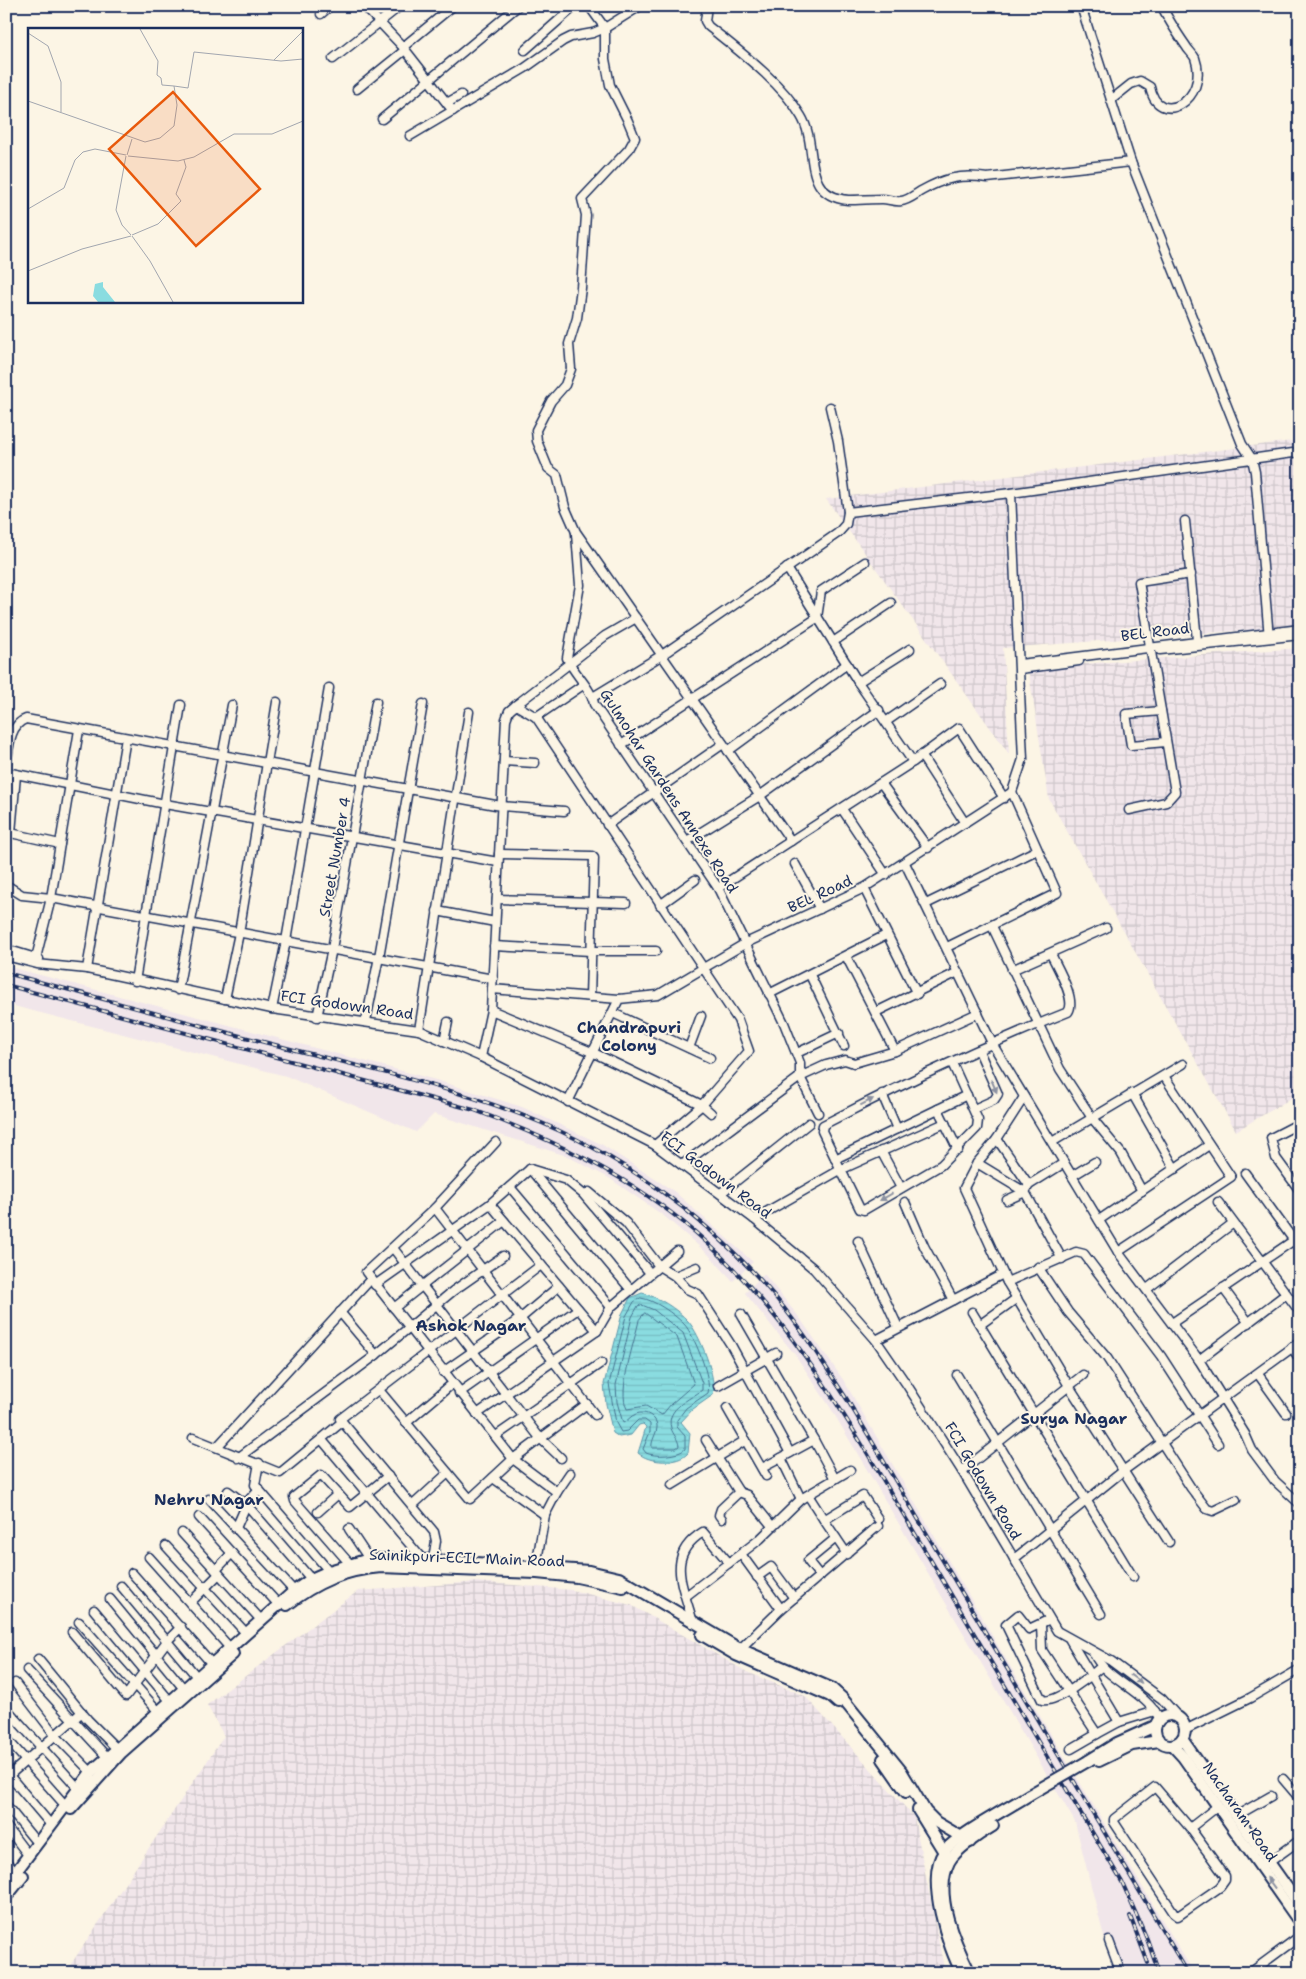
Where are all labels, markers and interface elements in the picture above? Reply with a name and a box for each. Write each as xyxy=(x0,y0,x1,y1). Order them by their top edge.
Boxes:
inset map xyxy=(28,28,302,302)
street label: BEL Road xyxy=(1120,618,1191,646)
street label: Gulmohar Gardens Annexe Road xyxy=(595,685,743,897)
street label: Street Number 4 xyxy=(315,795,355,919)
street label: BEL Road xyxy=(785,870,856,918)
street label: FCI Godown Road xyxy=(279,986,415,1024)
district label: Chandrapuri Colony xyxy=(577,1017,681,1056)
one-way arrow xyxy=(991,1079,999,1093)
one-way arrow xyxy=(859,1098,874,1106)
street label: FCI Godown Road xyxy=(656,1127,776,1224)
one-way arrow xyxy=(879,1193,892,1202)
district label: Ashok Nagar xyxy=(416,1315,527,1336)
district label: Surya Nagar xyxy=(1021,1408,1128,1429)
street label: FCI Godown Road xyxy=(940,1418,1026,1544)
district label: Nehru Nagar xyxy=(154,1489,264,1510)
street label: Sainikpuri-ECIL Main Road xyxy=(369,1545,566,1571)
one-way arrow xyxy=(1129,1674,1143,1684)
street label: Nacharam Road xyxy=(1198,1758,1282,1866)
one-way arrow xyxy=(1266,1876,1276,1890)

